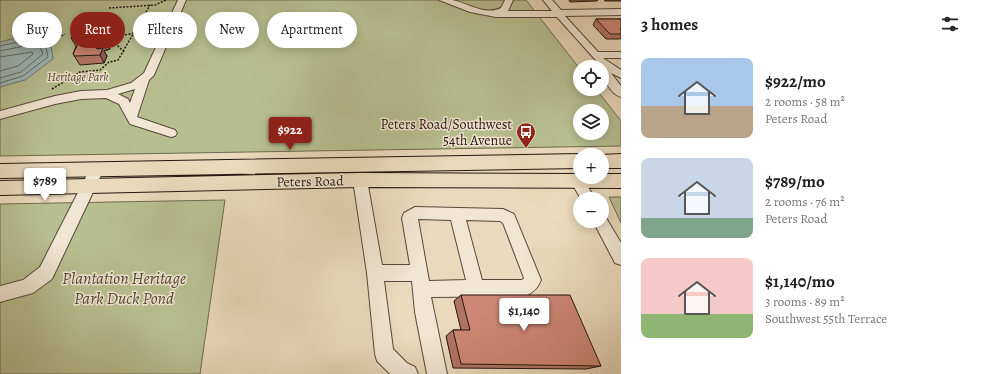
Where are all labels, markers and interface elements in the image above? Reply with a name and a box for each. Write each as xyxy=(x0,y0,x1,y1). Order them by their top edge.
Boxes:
chip: Buy xyxy=(12,12,62,48)
chip: Rent xyxy=(70,12,125,48)
chip: Filters xyxy=(133,12,197,48)
chip: New xyxy=(205,12,259,48)
chip: Apartment xyxy=(267,12,357,48)
text: 3 homes xyxy=(641,13,698,36)
icon: filters xyxy=(939,13,961,35)
map controls xyxy=(573,60,609,228)
button: locate xyxy=(573,60,609,96)
park label: Heritage Park xyxy=(47,69,109,85)
text: $922/mo xyxy=(765,70,826,93)
icon: home xyxy=(673,74,721,122)
text: 2 rooms · 58 m² xyxy=(765,93,845,110)
button: layers xyxy=(573,104,609,140)
text: Peters Road xyxy=(765,110,827,127)
place label: Peters Road/Southwest 54th Avenue xyxy=(381,115,512,150)
pin: $922 xyxy=(266,117,314,151)
text: $922 xyxy=(278,121,302,138)
bus stop icon: Peters Road/Southwest 54th Avenue xyxy=(515,121,537,149)
button: + xyxy=(573,148,609,184)
pin: $789 xyxy=(21,168,69,202)
text: $789/mo xyxy=(765,170,825,193)
street label: Peters Road xyxy=(276,171,344,192)
text: $789 xyxy=(33,172,57,189)
icon: home xyxy=(673,174,721,222)
button: − xyxy=(573,192,609,228)
text: 2 rooms · 76 m² xyxy=(765,193,844,210)
text: Peters Road xyxy=(765,210,827,227)
park label: Plantation Heritage Park Duck Pond xyxy=(62,267,186,310)
text: $1,140/mo xyxy=(765,270,835,293)
icon: home xyxy=(673,274,721,322)
text: 3 rooms · 89 m² xyxy=(765,293,844,310)
pin: $1,140 xyxy=(491,298,557,332)
text: $1,140 xyxy=(508,302,540,319)
text: Southwest 55th Terrace xyxy=(765,310,887,327)

